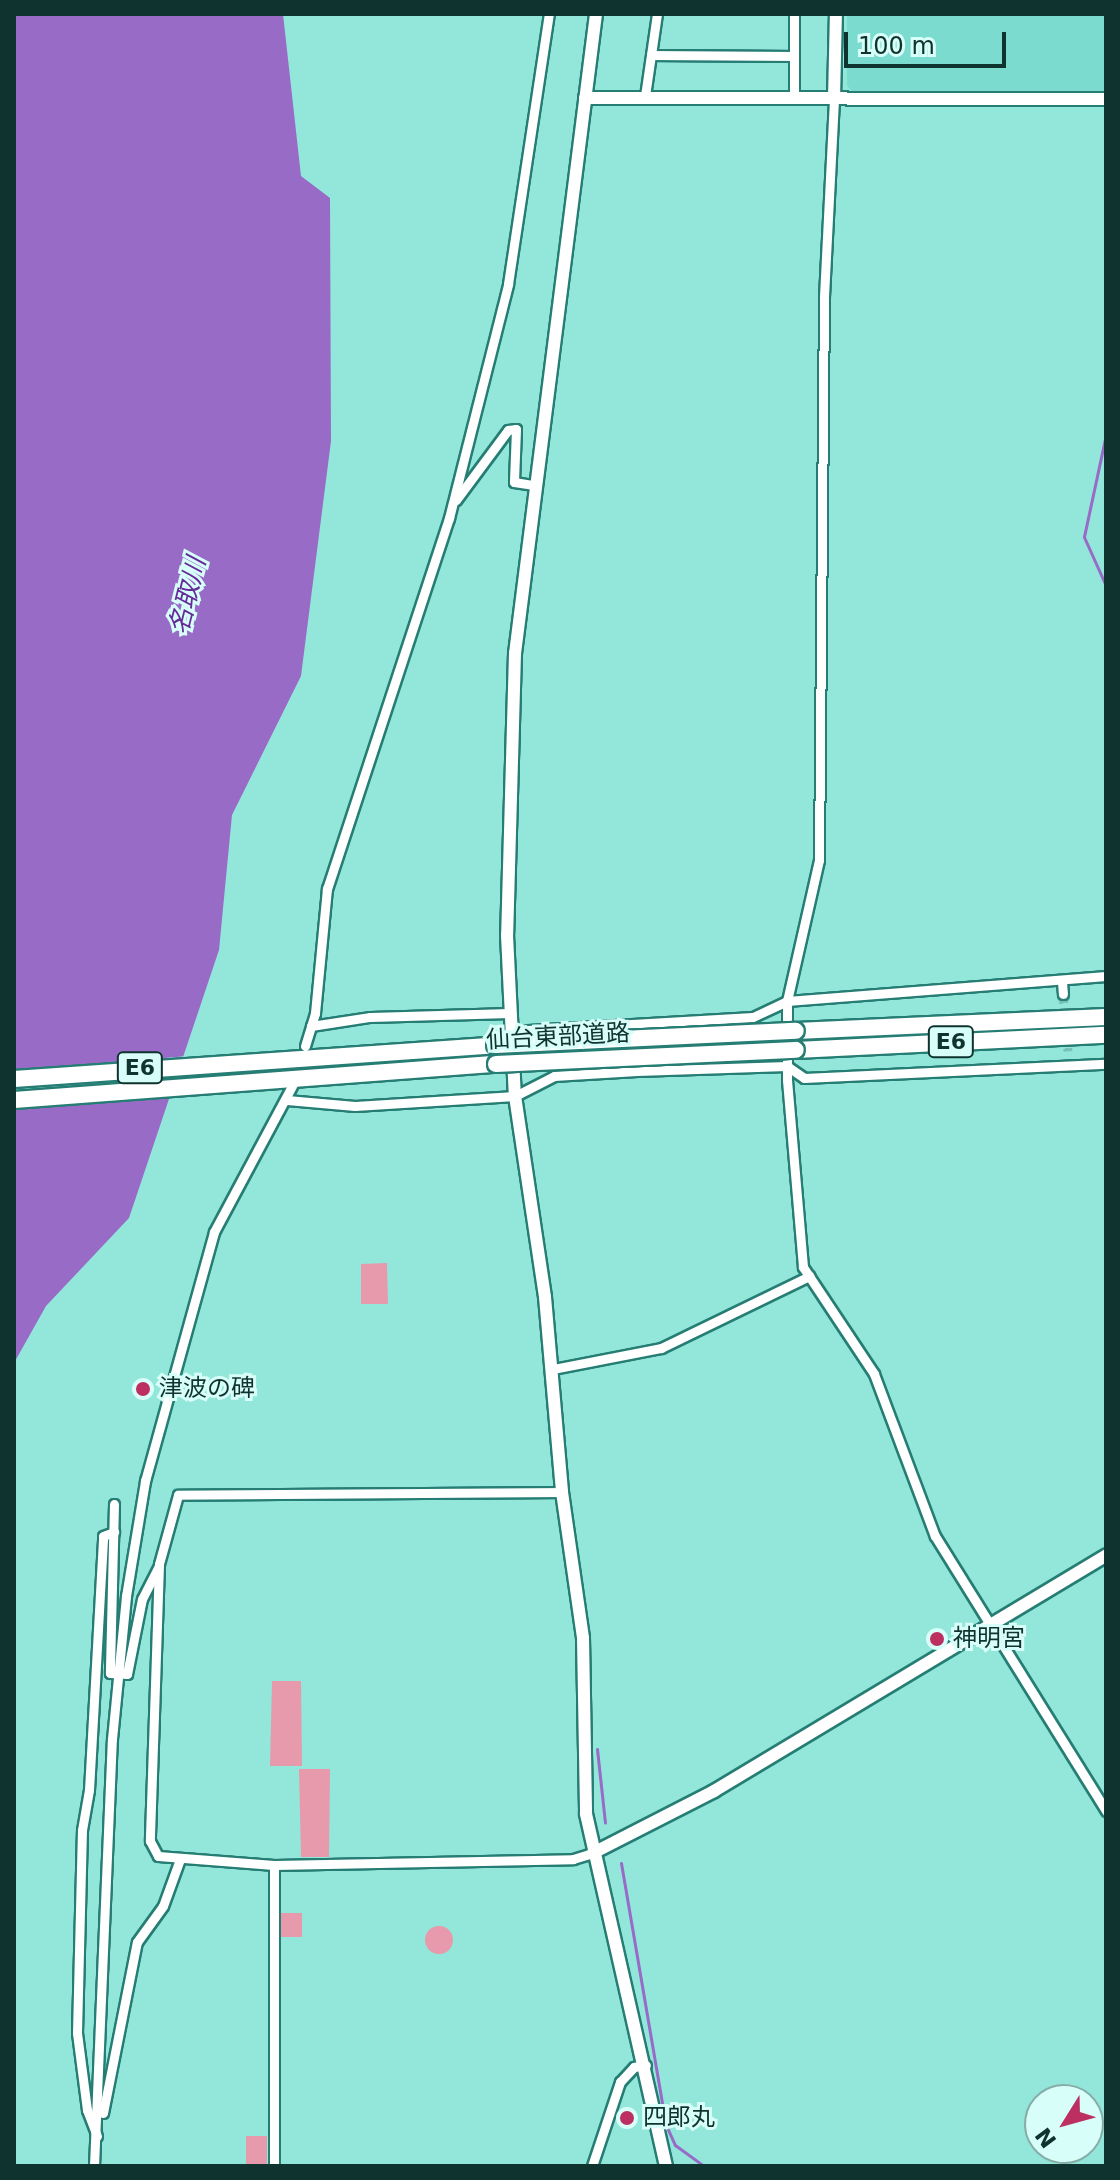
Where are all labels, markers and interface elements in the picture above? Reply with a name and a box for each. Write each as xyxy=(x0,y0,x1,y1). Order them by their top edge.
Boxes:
scale bar xyxy=(848,16,1010,66)
text: 100 m xyxy=(858,32,935,60)
water label: 名取川 xyxy=(163,554,213,638)
street label: 仙台東部道路 xyxy=(485,1019,631,1055)
road number: E6 xyxy=(927,1024,975,1060)
road number: E6 xyxy=(116,1050,164,1086)
place label: 津波の碑 xyxy=(159,1375,255,1403)
marker: 津波の碑 xyxy=(134,1380,152,1398)
place label: 神明宮 xyxy=(953,1625,1025,1653)
marker: 神明宮 xyxy=(928,1630,946,1648)
north arrow xyxy=(1024,2084,1104,2164)
place label: 四郎丸 xyxy=(643,2104,715,2132)
marker: 四郎丸 xyxy=(618,2109,636,2127)
text: N xyxy=(1031,2123,1062,2152)

